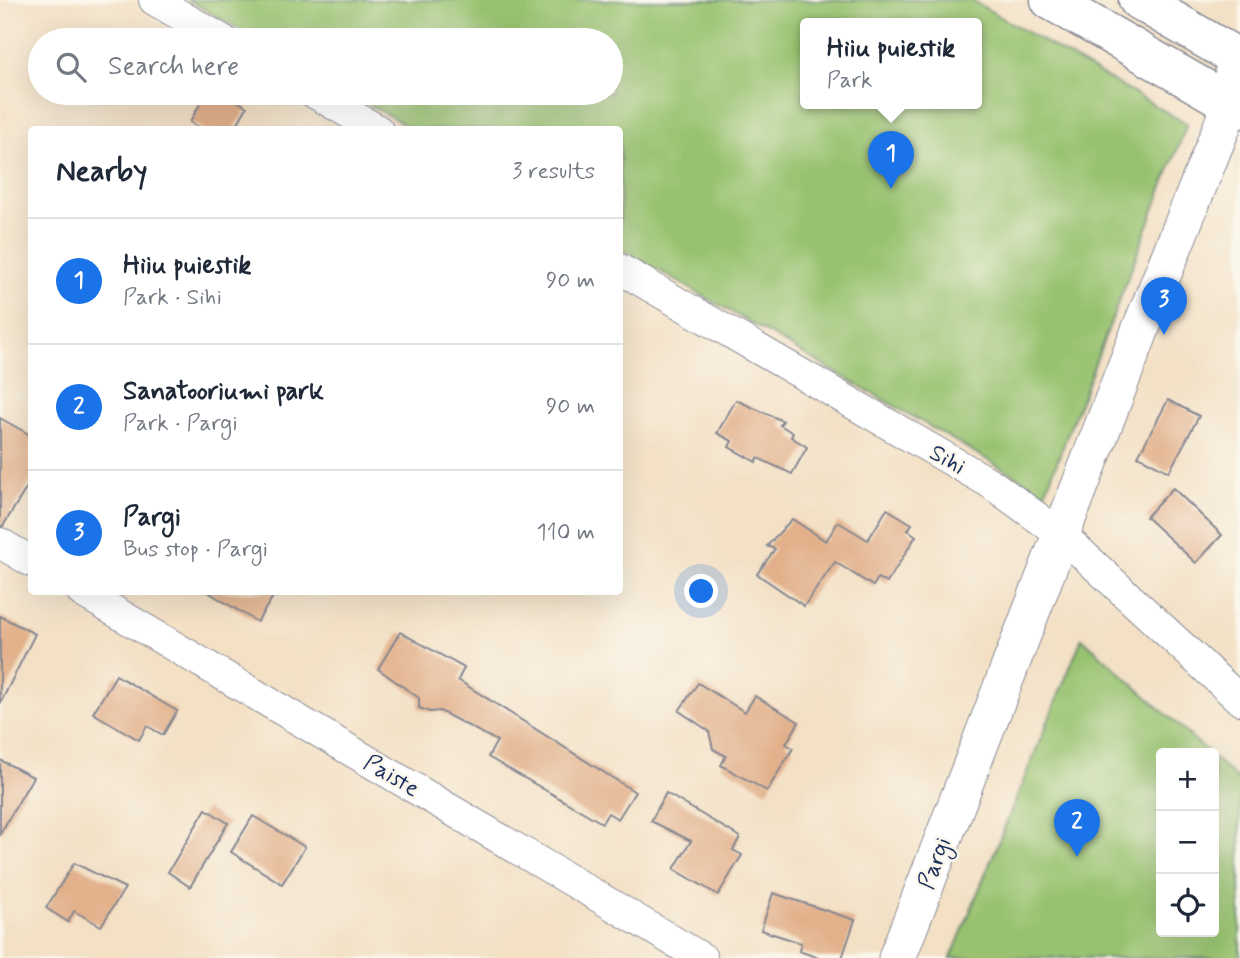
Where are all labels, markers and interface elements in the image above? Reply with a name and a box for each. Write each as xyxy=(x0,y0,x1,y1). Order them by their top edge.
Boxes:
popup xyxy=(800,18,982,109)
search box xyxy=(28,28,623,105)
text: Hiiu puiestik xyxy=(827,32,955,66)
icon: search xyxy=(52,48,90,86)
text: Search here xyxy=(108,50,239,84)
text: Park xyxy=(827,66,873,96)
pin: 1 xyxy=(868,131,914,189)
text: Nearby xyxy=(56,152,147,191)
text: 3 results xyxy=(512,157,595,187)
text: Hiiu puiestik xyxy=(123,249,252,283)
text: 1 xyxy=(74,266,84,296)
text: 90 m xyxy=(546,266,595,296)
pin: 3 xyxy=(1141,277,1187,335)
text: Park · Sihi xyxy=(123,283,222,313)
text: Sanatooriumi park xyxy=(123,375,324,409)
text: 2 xyxy=(73,392,85,422)
text: 90 m xyxy=(546,392,595,422)
text: Park · Pargi xyxy=(123,409,238,439)
street label: Sihi xyxy=(924,438,971,483)
text: Pargi xyxy=(123,501,181,535)
text: 3 xyxy=(74,518,84,548)
text: 110 m xyxy=(536,518,595,548)
text: Bus stop · Pargi xyxy=(123,535,268,565)
your location xyxy=(684,574,718,608)
street label: Paiste xyxy=(358,748,425,805)
map controls xyxy=(1156,748,1219,937)
button: + xyxy=(1156,748,1219,811)
pin: 2 xyxy=(1054,799,1100,857)
button: − xyxy=(1156,811,1219,874)
street label: Pargi xyxy=(911,833,961,895)
button: locate xyxy=(1156,874,1219,937)

